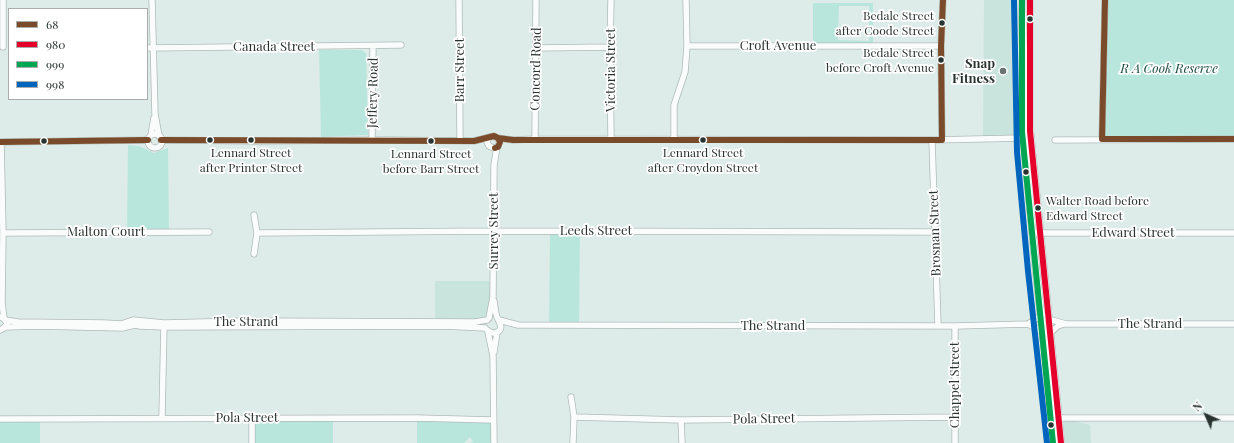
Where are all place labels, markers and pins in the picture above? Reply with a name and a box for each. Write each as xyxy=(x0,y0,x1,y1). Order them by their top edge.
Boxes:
place label: Bedale Street after Coode Street xyxy=(836,9,934,37)
unlabelled marker xyxy=(1025,14,1035,24)
marker: Bedale Street after Coode Street xyxy=(937,18,947,28)
place label: Bedale Street before Croft Avenue xyxy=(826,46,934,74)
marker: Bedale Street before Croft Avenue xyxy=(936,55,946,65)
place label: Snap Fitness xyxy=(952,56,995,87)
marker: Snap Fitness xyxy=(998,66,1008,76)
unlabelled marker xyxy=(205,135,215,145)
marker: Lennard Street after Printer Street xyxy=(246,135,256,145)
marker: Lennard Street after Croydon Street xyxy=(698,135,708,145)
unlabelled marker xyxy=(39,136,49,146)
marker: Lennard Street before Barr Street xyxy=(426,136,436,146)
place label: Lennard Street after Printer Street xyxy=(200,146,302,174)
place label: Lennard Street after Croydon Street xyxy=(648,146,758,174)
place label: Lennard Street before Barr Street xyxy=(383,147,479,175)
unlabelled marker xyxy=(1021,167,1031,177)
place label: Walter Road before Edward Street xyxy=(1046,194,1149,222)
marker: Walter Road before Edward Street xyxy=(1033,203,1043,213)
unlabelled marker xyxy=(1046,420,1056,430)

